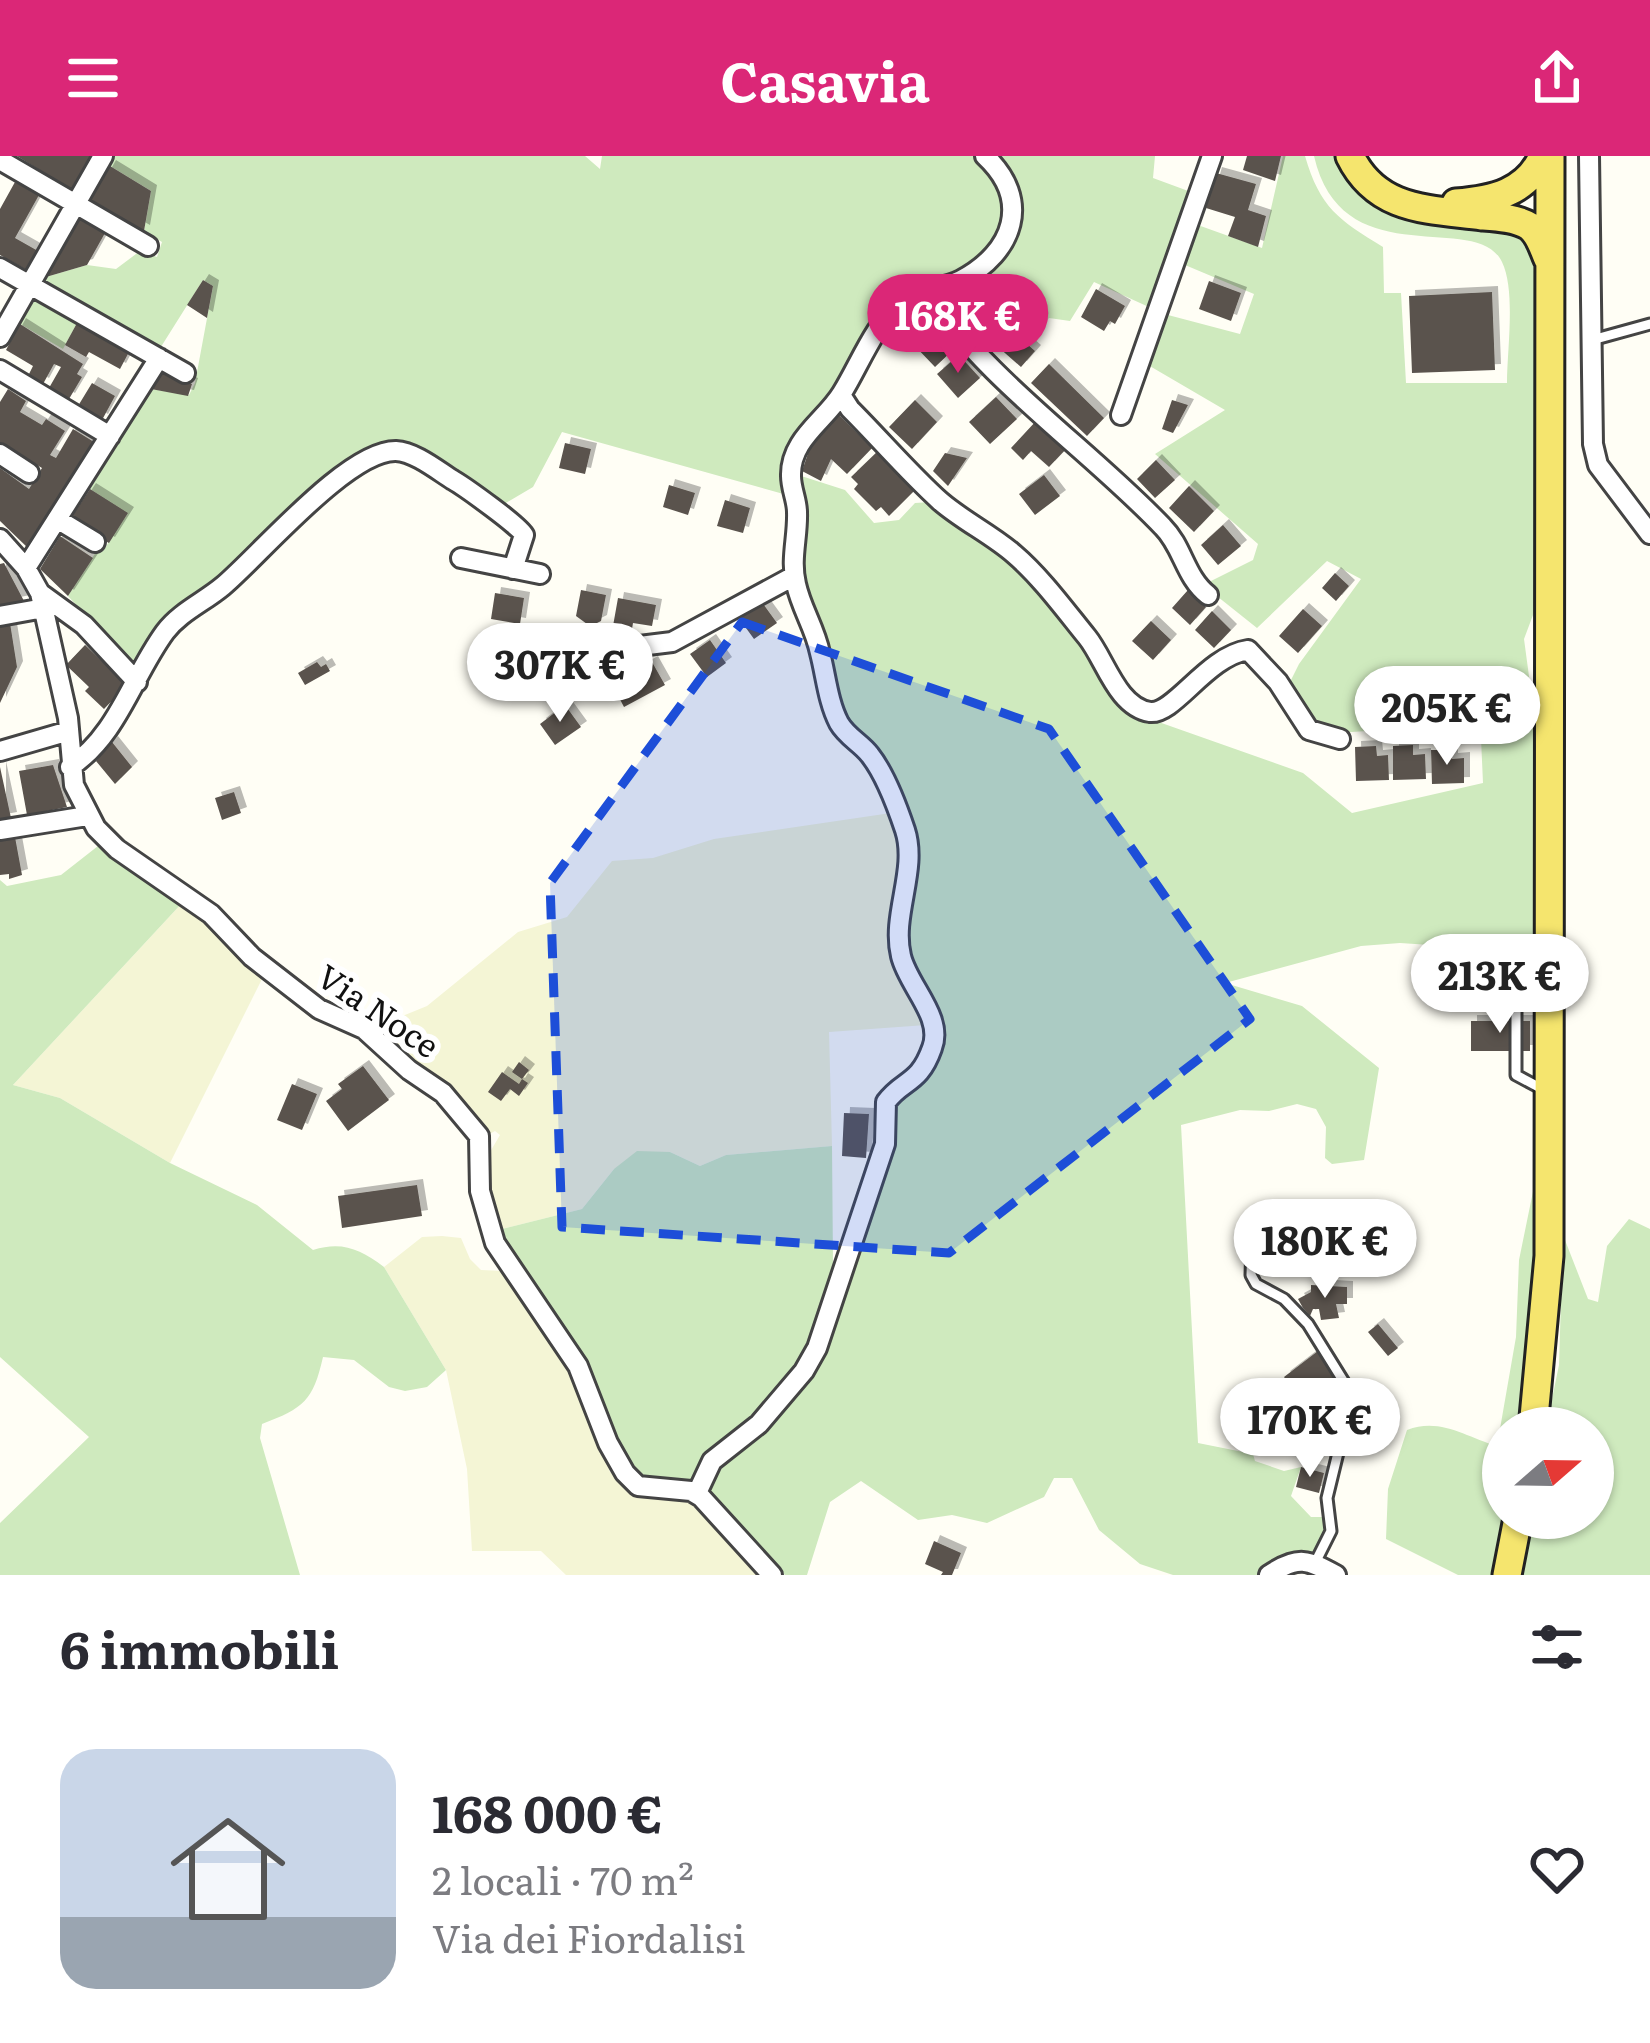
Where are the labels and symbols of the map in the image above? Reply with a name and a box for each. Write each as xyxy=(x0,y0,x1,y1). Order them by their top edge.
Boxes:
pin: 168K € xyxy=(860,274,1056,376)
pin: 307K € xyxy=(462,623,658,725)
pin: 205K € xyxy=(1349,666,1545,768)
pin: 213K € xyxy=(1402,934,1598,1036)
street label: Via Noce xyxy=(309,950,450,1068)
pin: 180K € xyxy=(1227,1199,1423,1301)
pin: 170K € xyxy=(1212,1378,1408,1480)
north arrow xyxy=(1482,1407,1614,1539)

